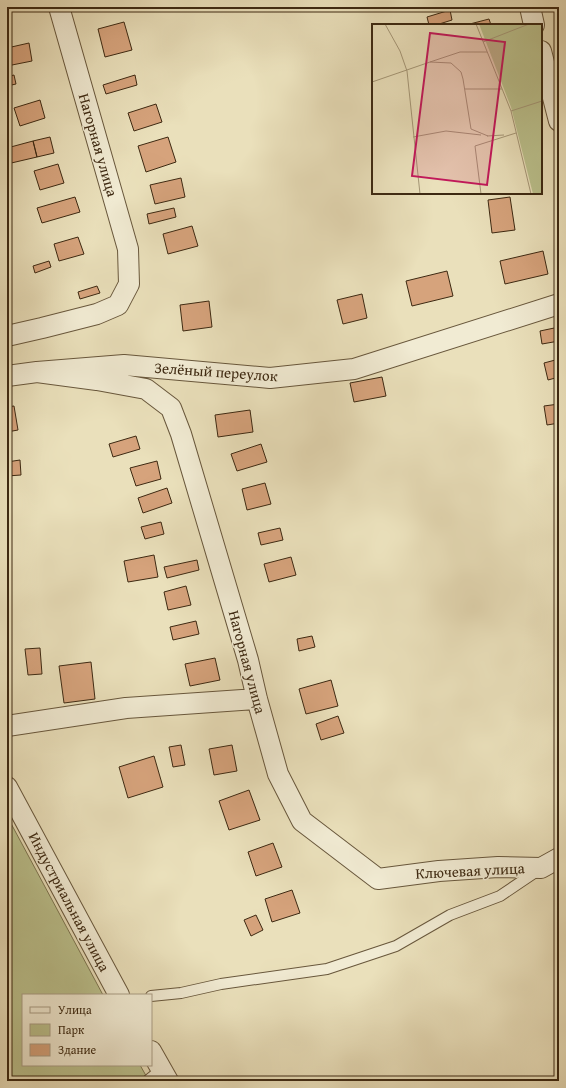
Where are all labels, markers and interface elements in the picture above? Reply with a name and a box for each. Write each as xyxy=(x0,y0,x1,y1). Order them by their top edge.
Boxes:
inset map xyxy=(372,24,542,194)
street label: Нагорная улица xyxy=(74,91,123,200)
street label: Зелёный переулок xyxy=(154,357,279,386)
street label: Нагорная улица xyxy=(224,608,272,717)
street label: Индустриальная улица xyxy=(24,828,116,976)
street label: Ключевая улица xyxy=(415,857,526,884)
legend xyxy=(22,994,152,1066)
text: Улица xyxy=(58,1001,92,1018)
text: Парк xyxy=(58,1021,85,1038)
text: Здание xyxy=(58,1041,97,1058)

